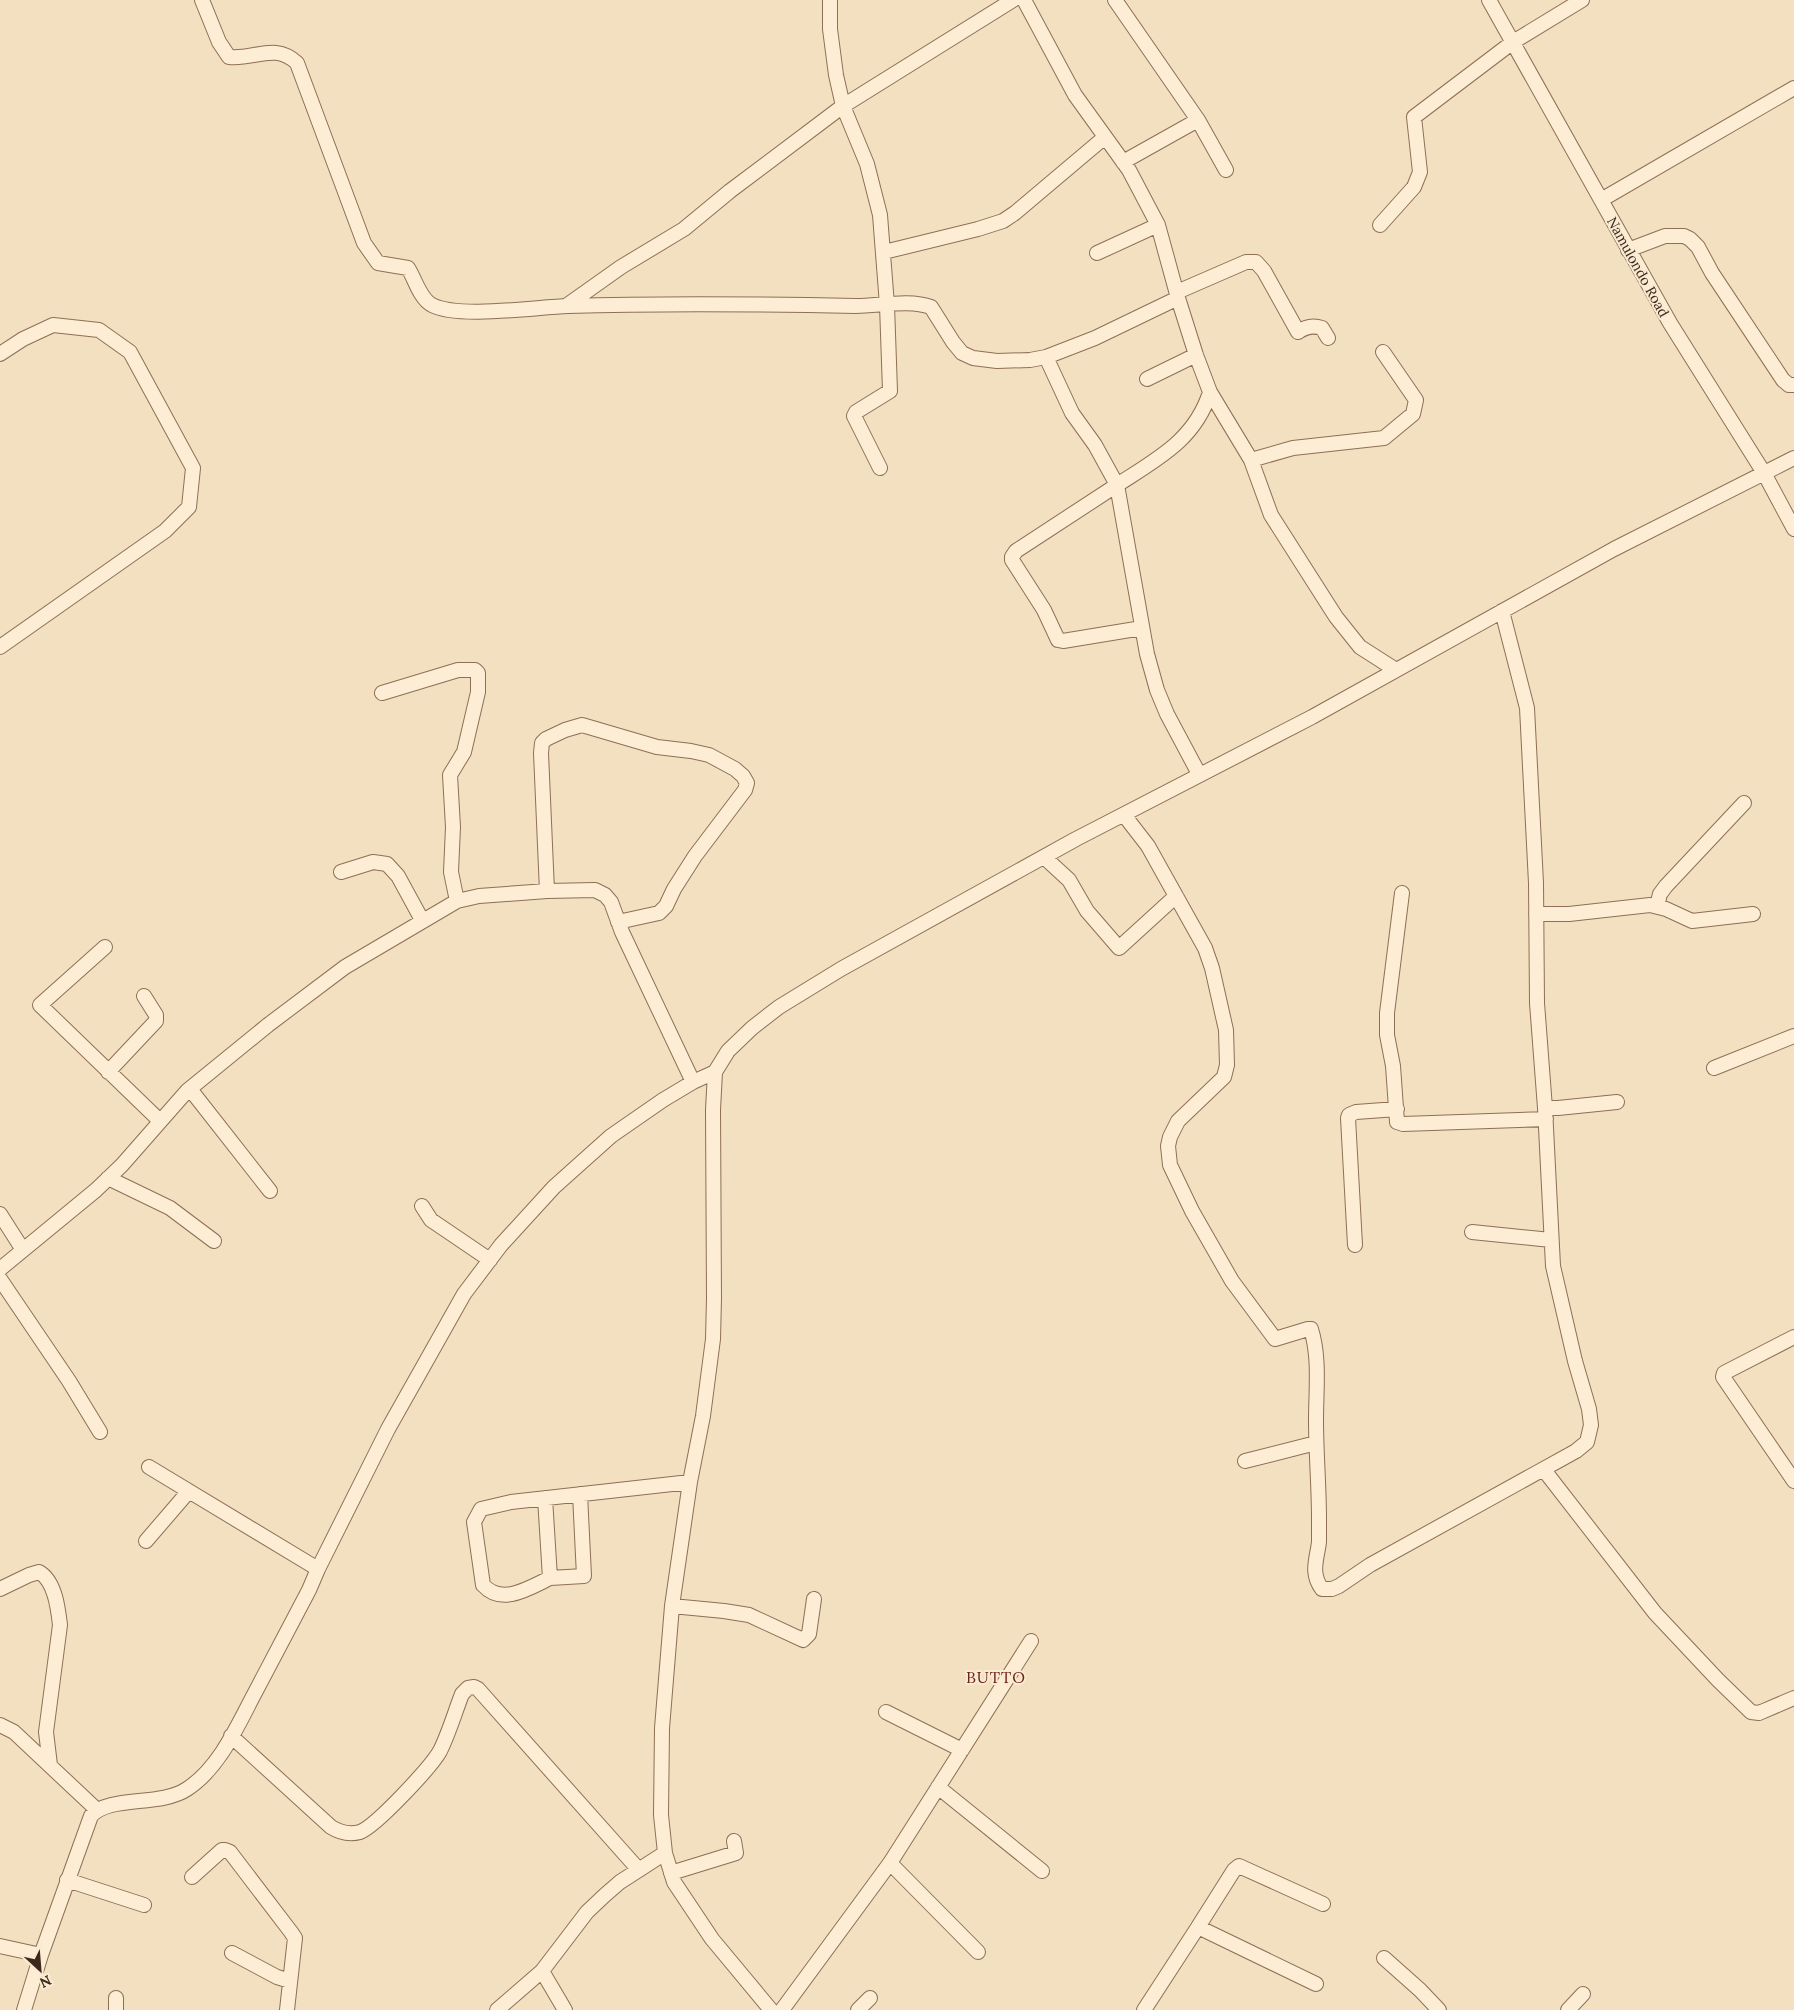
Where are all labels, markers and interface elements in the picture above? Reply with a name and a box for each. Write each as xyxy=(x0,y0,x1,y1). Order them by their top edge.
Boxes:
street label: Namulondo Road xyxy=(1603,214,1673,320)
district label: BUTTO xyxy=(966,1667,1026,1687)
north arrow xyxy=(15,1945,65,1995)
text: N xyxy=(37,1971,55,1992)

